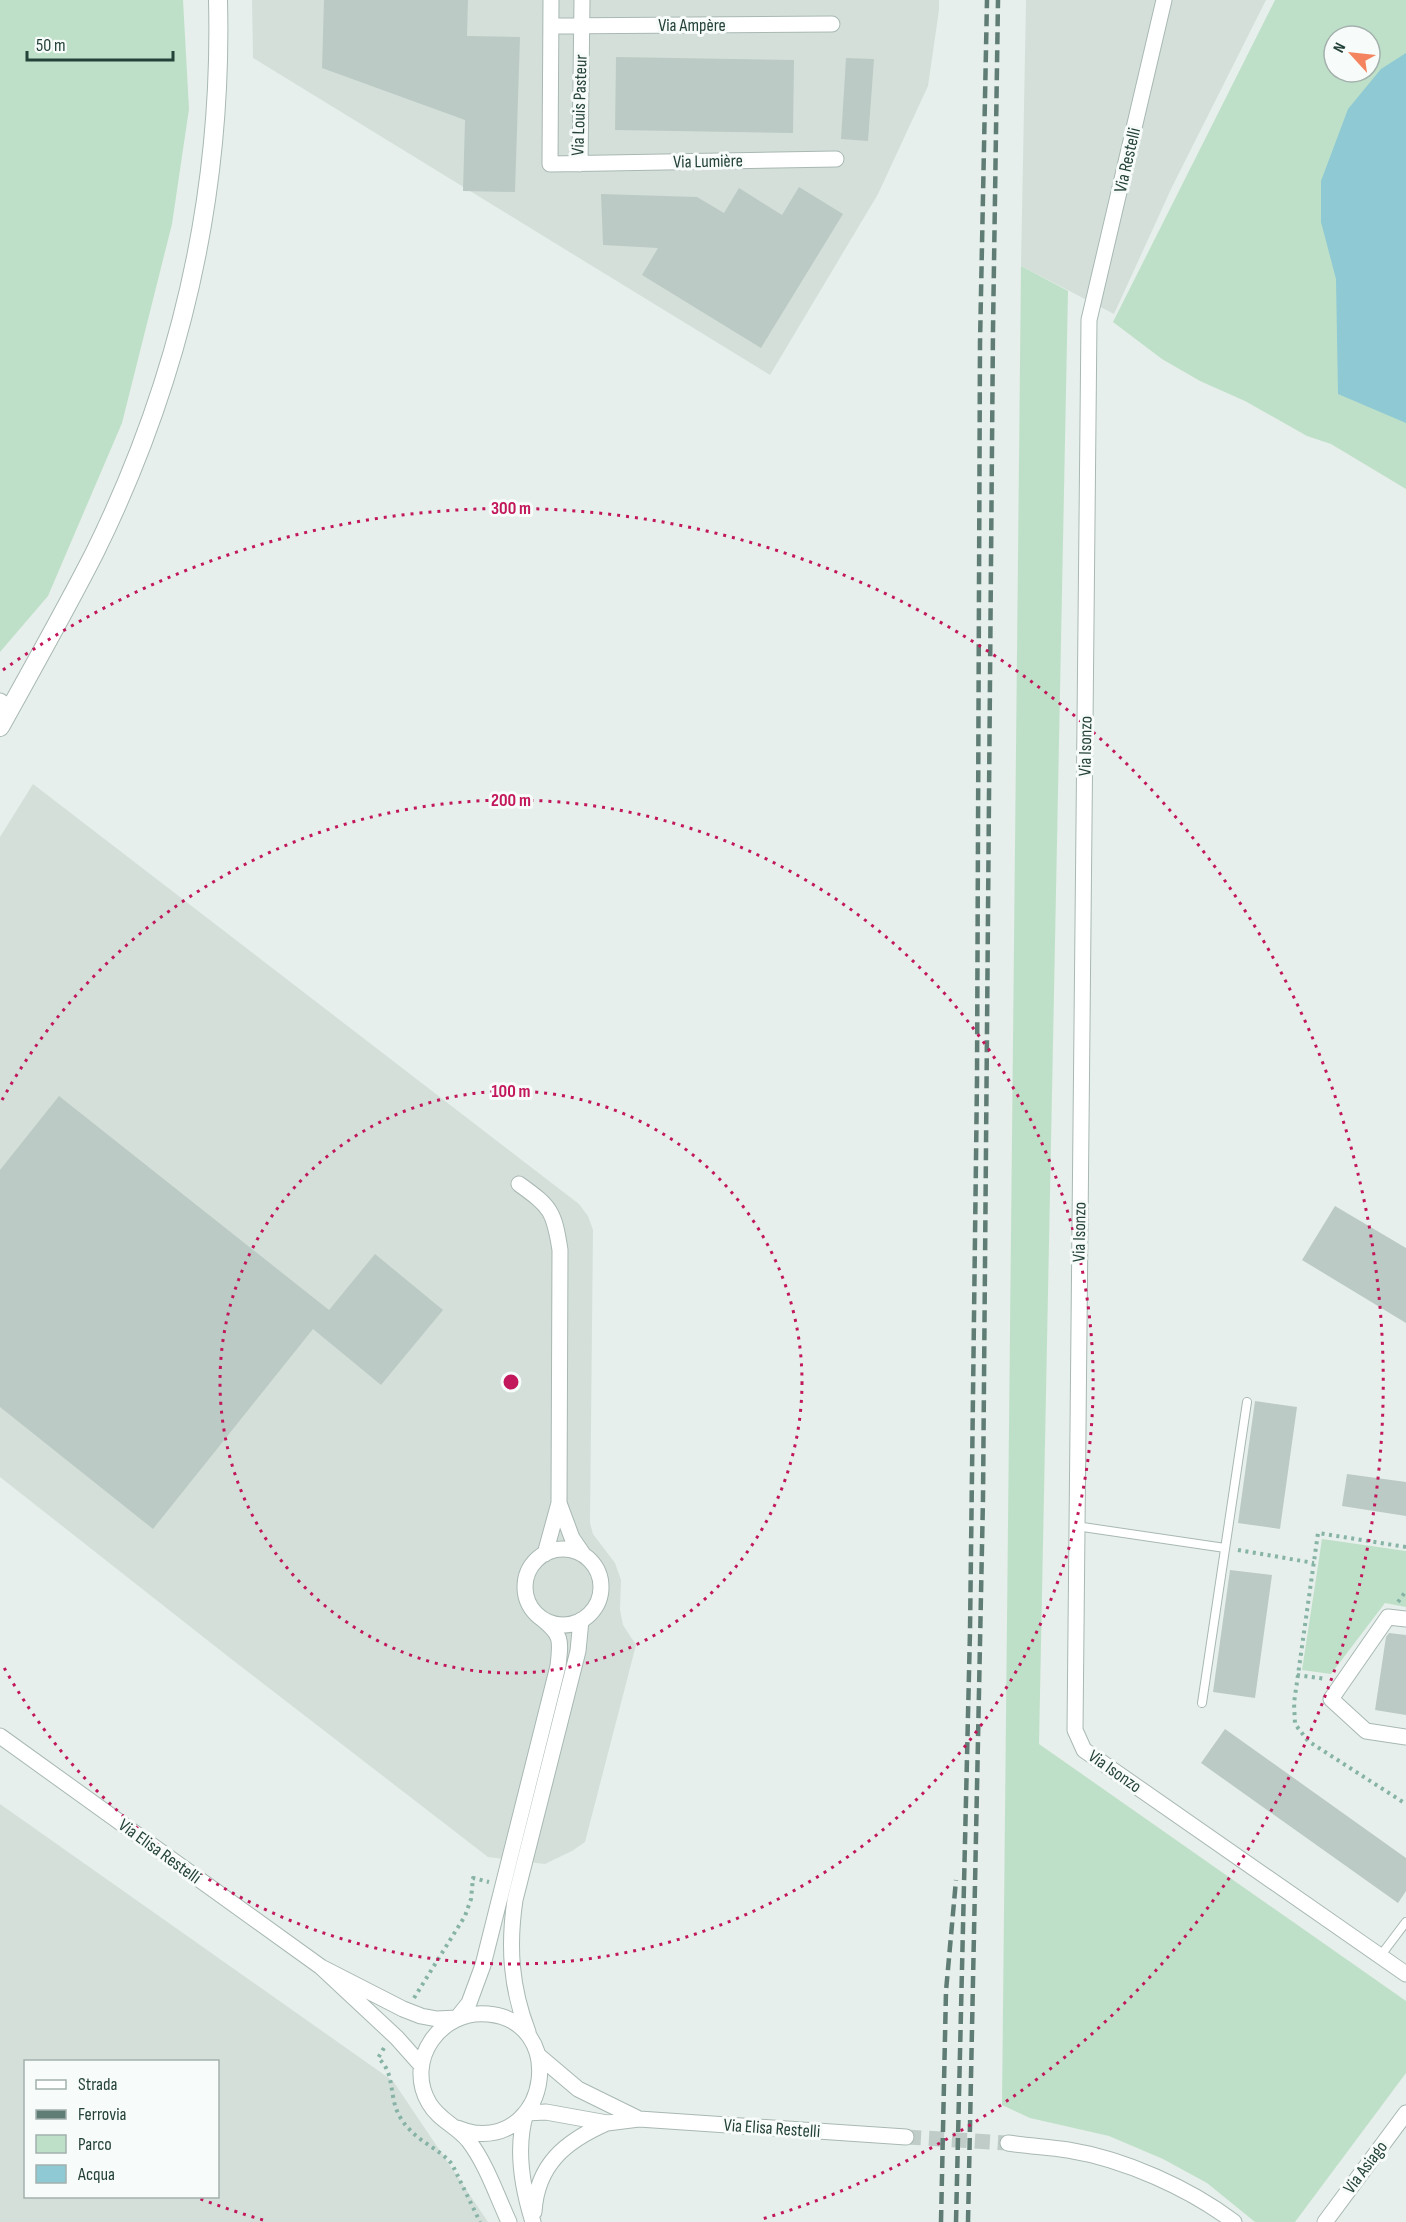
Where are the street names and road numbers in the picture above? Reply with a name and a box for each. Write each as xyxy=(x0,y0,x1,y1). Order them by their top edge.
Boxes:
street label: Via Ampère xyxy=(658,15,726,36)
street label: Via Louis Pasteur xyxy=(567,54,592,156)
street label: Via Restelli xyxy=(1110,126,1145,195)
street label: Via Lumière xyxy=(673,150,743,173)
street label: Via Isonzo xyxy=(1074,716,1097,776)
street label: Via Isonzo xyxy=(1068,1202,1091,1262)
street label: Via Isonzo xyxy=(1084,1746,1145,1797)
street label: Via Elisa Restelli xyxy=(114,1814,205,1888)
street label: Via Elisa Restelli xyxy=(723,2115,821,2142)
street label: Via Asiago xyxy=(1339,2137,1392,2198)

